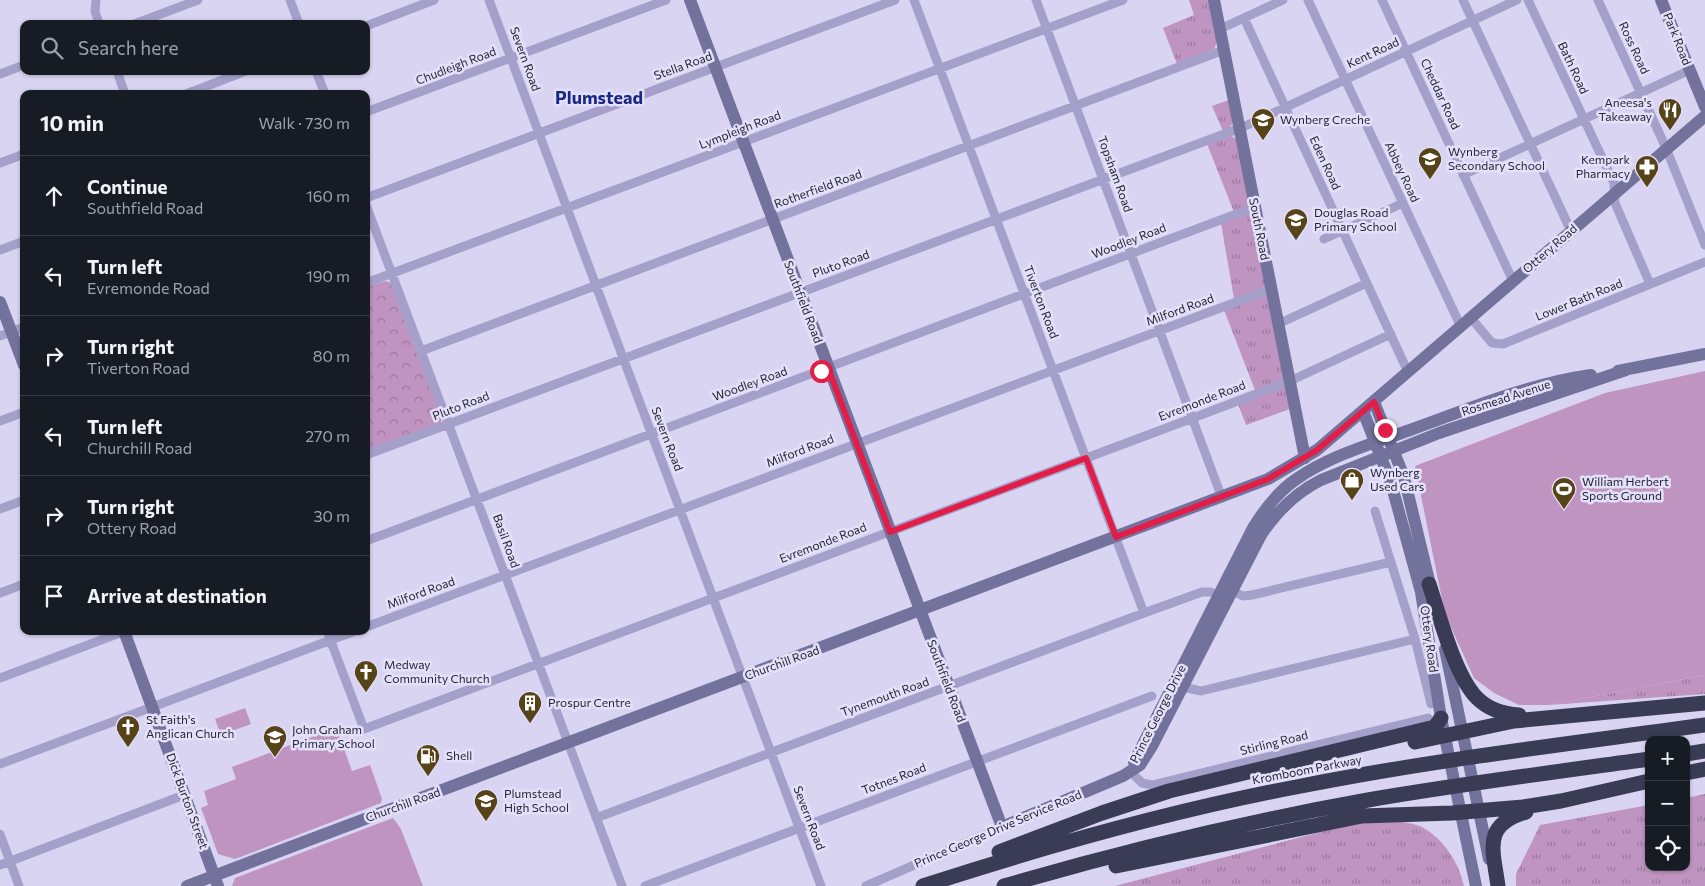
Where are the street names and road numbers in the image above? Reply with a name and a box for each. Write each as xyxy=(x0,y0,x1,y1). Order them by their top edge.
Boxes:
street label: Park Road xyxy=(1661,10,1695,67)
street label: Ross Road xyxy=(1617,19,1653,76)
street label: Severn Road xyxy=(508,25,544,93)
street label: Kent Road xyxy=(1344,34,1401,70)
street label: Bath Road xyxy=(1556,39,1592,96)
street label: Chudleigh Road xyxy=(413,43,498,87)
street label: Stella Road xyxy=(652,48,714,82)
street label: Cheddar Road xyxy=(1418,56,1463,131)
street label: Lympleigh Road xyxy=(697,107,783,151)
street label: Topsham Road xyxy=(1096,134,1136,214)
street label: Eden Road xyxy=(1307,134,1344,192)
street label: Abbey Road xyxy=(1383,139,1423,204)
street label: Rotherfield Road xyxy=(772,166,863,210)
street label: South Road xyxy=(1247,197,1273,261)
street label: Woodley Road xyxy=(1090,219,1168,261)
street label: Ottery Road xyxy=(1519,221,1579,276)
street label: Pluto Road xyxy=(810,246,871,280)
street label: Southfield Road xyxy=(782,258,826,345)
street label: Tiverton Road xyxy=(1022,263,1062,340)
street label: Lower Bath Road xyxy=(1533,275,1624,323)
street label: Milford Road xyxy=(1144,290,1216,328)
street label: Woodley Road xyxy=(710,363,789,403)
street label: Rosmead Avenue xyxy=(1460,376,1552,418)
street label: Evremonde Road xyxy=(1156,377,1247,423)
street label: Pluto Road xyxy=(430,388,491,422)
street label: Severn Road xyxy=(649,405,687,473)
street label: Milford Road xyxy=(764,431,835,469)
street label: Basil Road xyxy=(491,512,523,569)
street label: Evremonde Road xyxy=(777,519,868,565)
street label: Milford Road xyxy=(385,573,457,611)
street label: Ottery Road xyxy=(1418,605,1442,673)
street label: Southfield Road xyxy=(925,637,969,724)
street label: Churchill Road xyxy=(742,642,821,682)
street label: Prince George Drive xyxy=(1126,662,1188,765)
street label: Tynemouth Road xyxy=(839,674,931,719)
street label: Stirling Road xyxy=(1238,727,1309,757)
street label: Dick Burton Street xyxy=(164,751,212,851)
street label: Kromboom Parkway xyxy=(1251,752,1363,787)
street label: Totnes Road xyxy=(860,759,928,797)
street label: Churchill Road xyxy=(363,784,442,824)
street label: Severn Road xyxy=(791,784,829,852)
street label: Prince George Drive Service Road xyxy=(912,786,1083,870)

